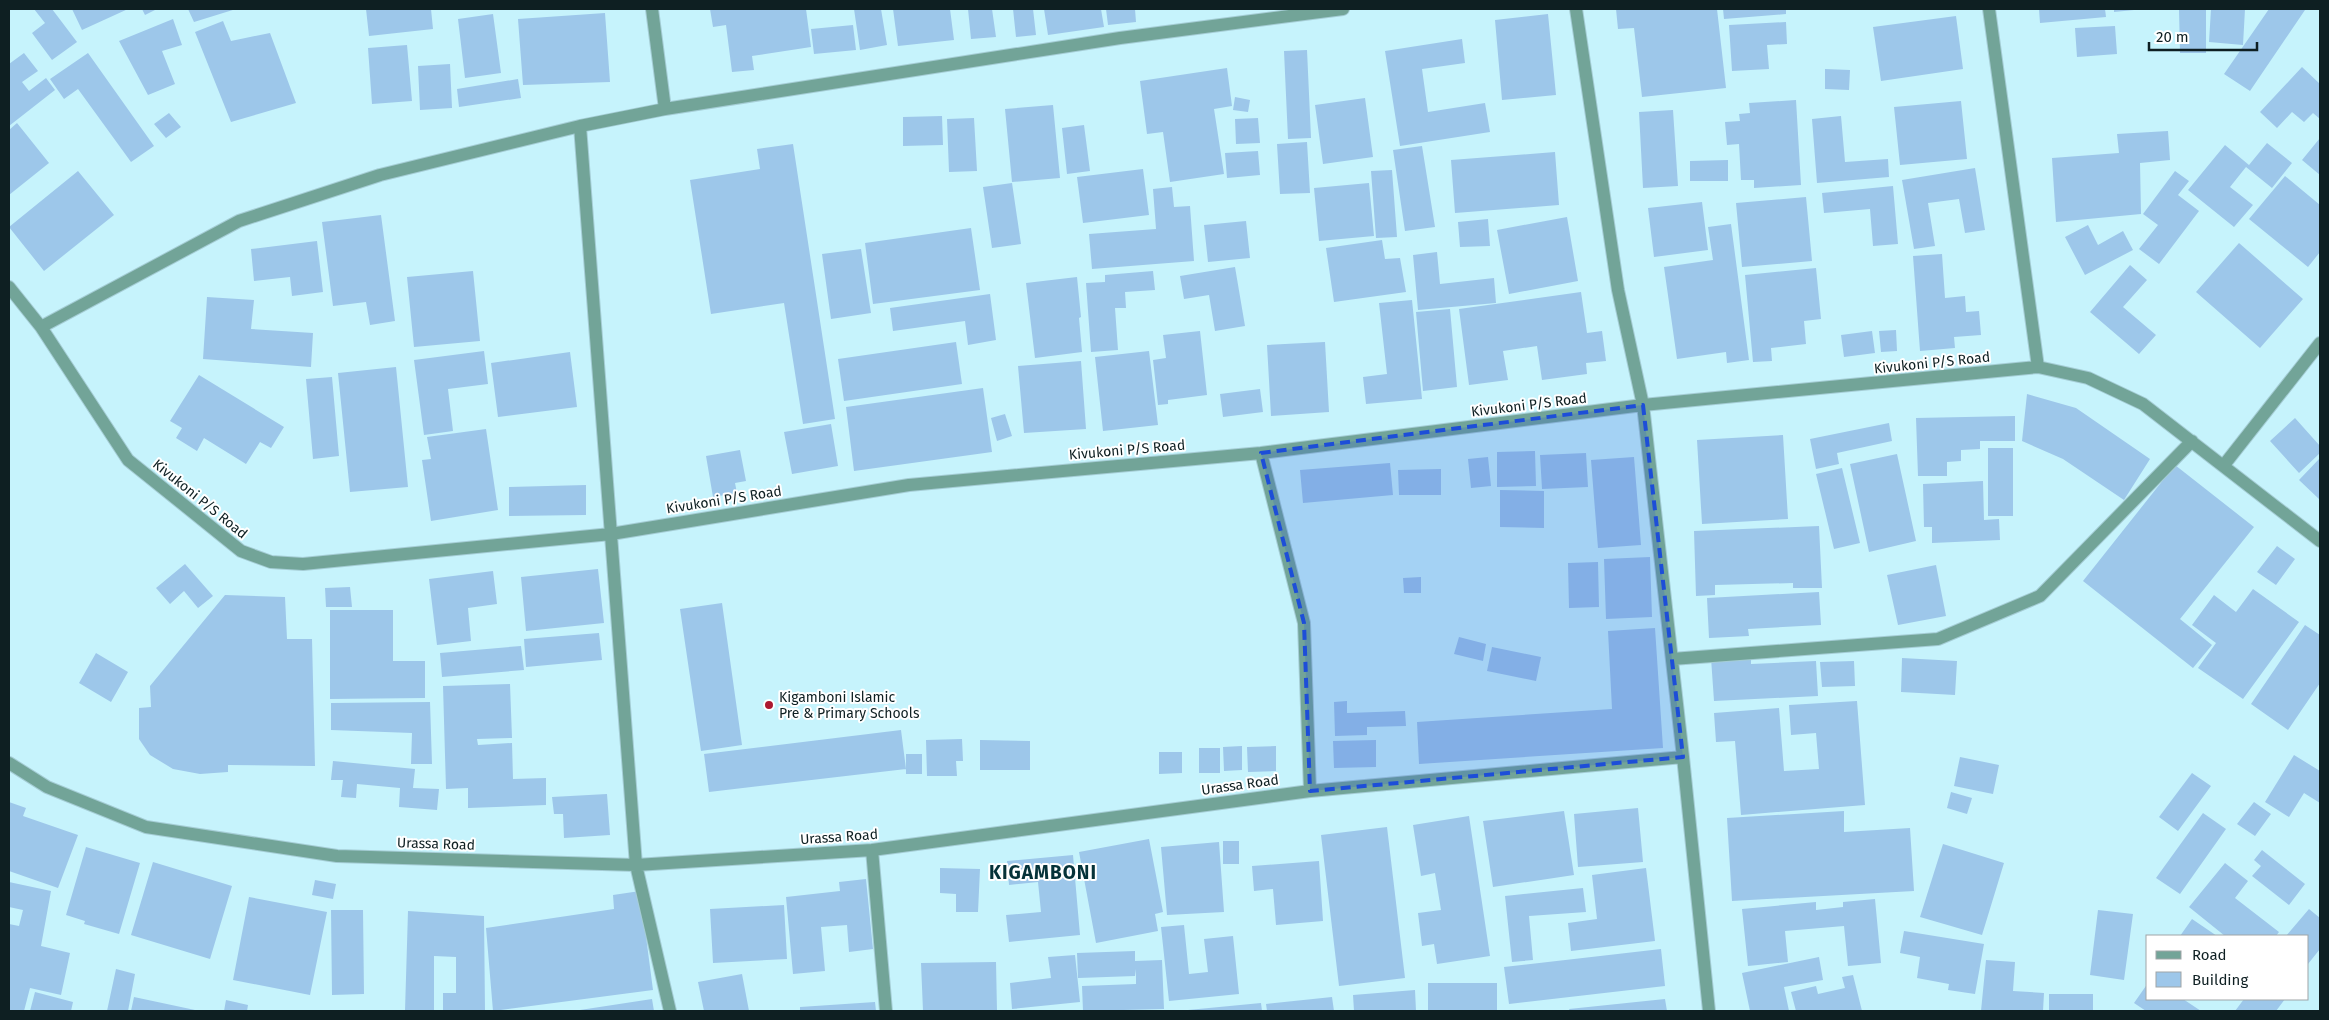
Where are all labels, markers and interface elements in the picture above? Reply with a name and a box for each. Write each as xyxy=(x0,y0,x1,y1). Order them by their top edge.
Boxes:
scale bar xyxy=(2149,20,2256,52)
text: 20 m xyxy=(2156,28,2189,46)
street label: Kivukoni P/S Road xyxy=(1873,348,1991,378)
street label: Kivukoni P/S Road xyxy=(1470,389,1588,421)
street label: Kivukoni P/S Road xyxy=(1068,436,1186,464)
street label: Kivukoni P/S Road xyxy=(149,456,251,542)
street label: Kivukoni P/S Road xyxy=(665,482,783,518)
place label: Kigamboni Islamic Pre & Primary Schools xyxy=(779,689,920,722)
marker: Kigamboni Islamic Pre & Primary Schools xyxy=(763,699,775,711)
street label: Urassa Road xyxy=(1200,771,1280,799)
street label: Urassa Road xyxy=(799,826,879,848)
street label: Urassa Road xyxy=(397,834,475,854)
district label: KIGAMBONI xyxy=(989,861,1097,884)
legend xyxy=(2146,935,2309,1000)
text: Road xyxy=(2192,946,2227,964)
text: Building xyxy=(2192,971,2248,989)

